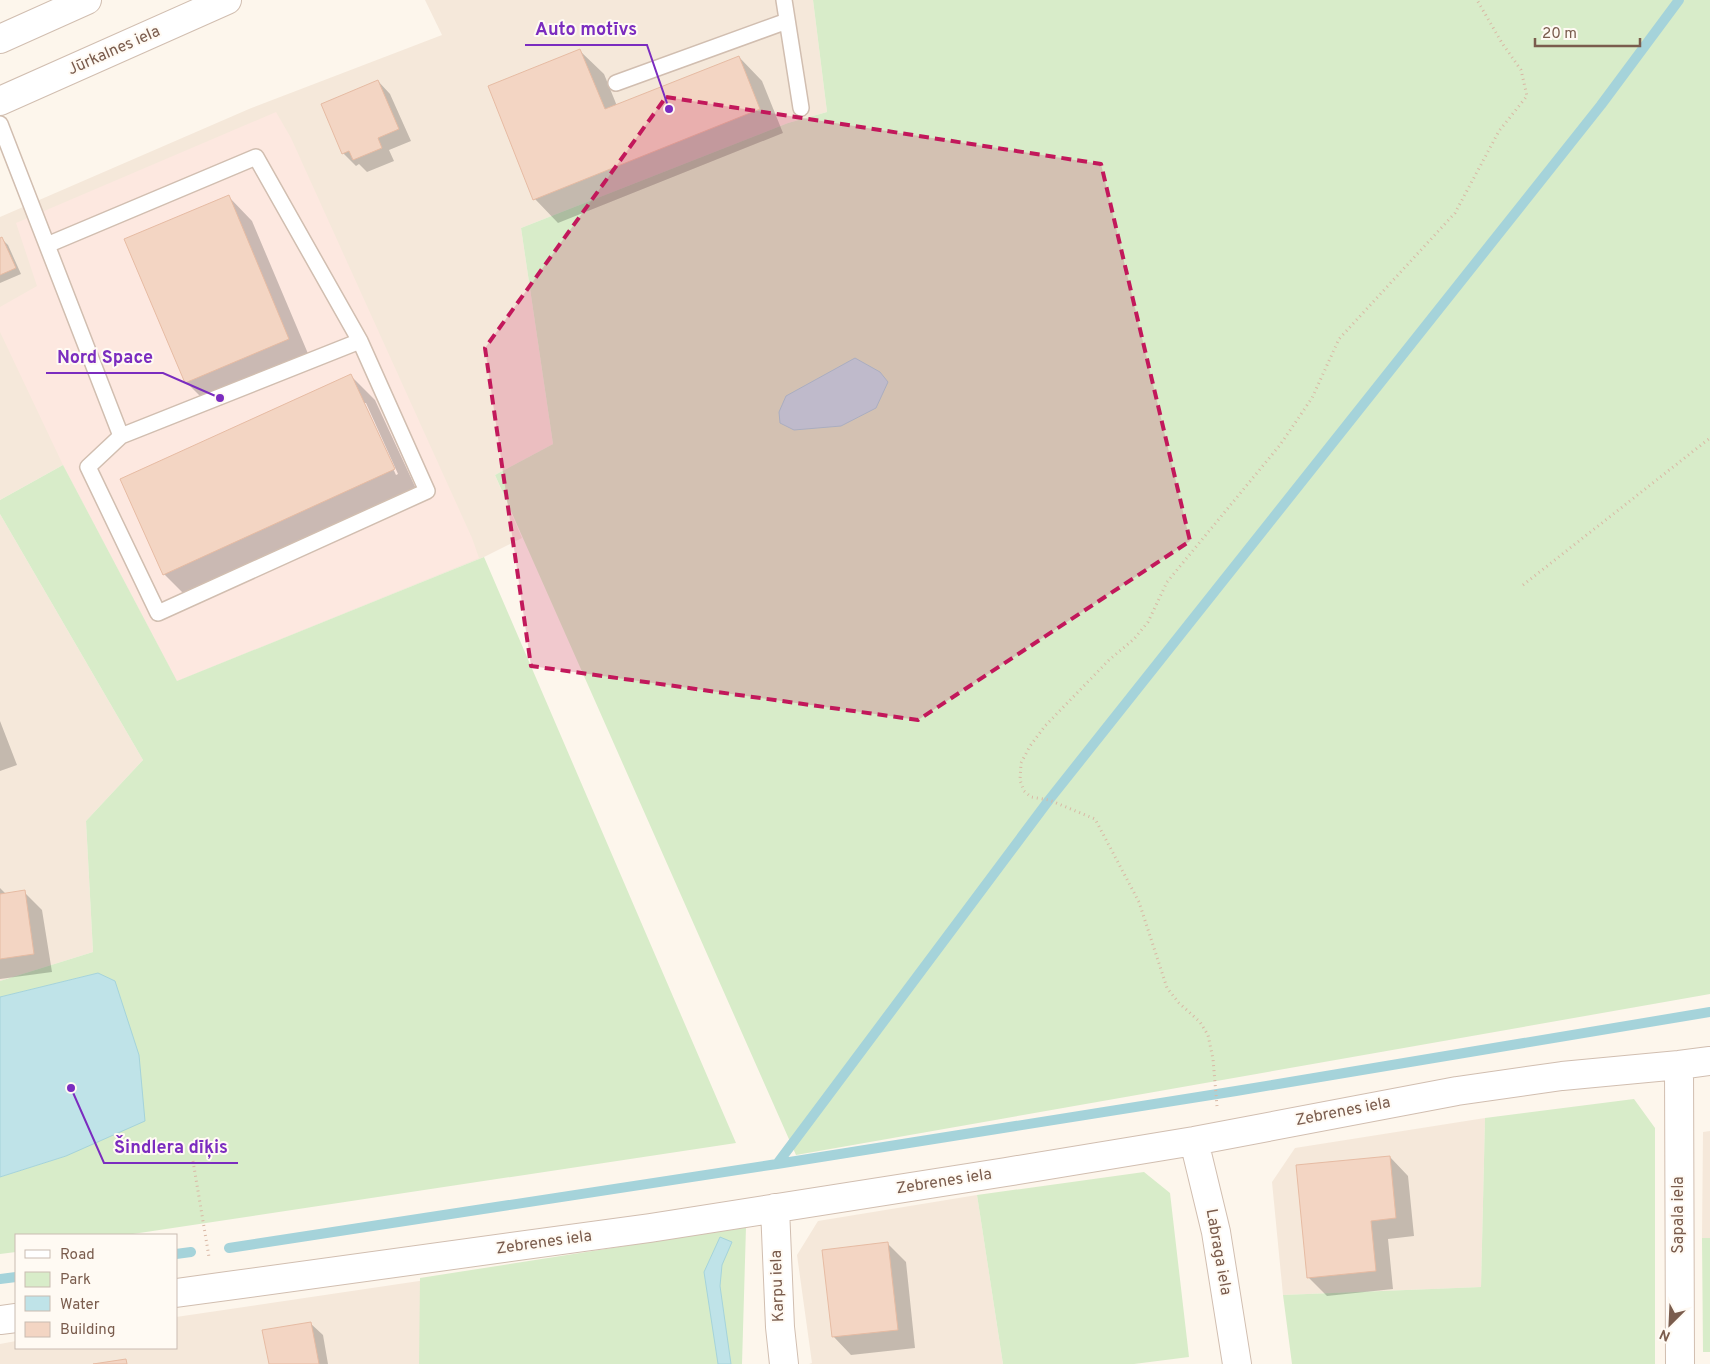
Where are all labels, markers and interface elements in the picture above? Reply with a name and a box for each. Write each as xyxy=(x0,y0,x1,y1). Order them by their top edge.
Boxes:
callout: Auto motīvs xyxy=(525,12,647,45)
scale bar xyxy=(1535,15,1640,47)
text: Auto motīvs xyxy=(535,19,637,42)
street label: Jūrkalnes iela xyxy=(65,22,163,80)
text: 20 m xyxy=(1542,25,1577,44)
callout: Nord Space xyxy=(46,340,163,373)
text: Nord Space xyxy=(57,347,153,370)
street label: Zebrenes iela xyxy=(1294,1093,1392,1131)
callout: Šindlera dīķis xyxy=(104,1130,238,1163)
text: Šindlera dīķis xyxy=(114,1135,228,1160)
street label: Zebrenes iela xyxy=(895,1165,993,1199)
street label: Sapala iela xyxy=(1669,1176,1689,1254)
street label: Labraga iela xyxy=(1201,1207,1235,1297)
street label: Zebrenes iela xyxy=(495,1226,593,1260)
legend xyxy=(15,1234,178,1349)
text: Road xyxy=(60,1246,95,1265)
street label: Karpu iela xyxy=(767,1250,789,1322)
text: Park xyxy=(60,1271,91,1290)
text: Water xyxy=(60,1296,100,1315)
north arrow xyxy=(1645,1299,1695,1349)
text: Building xyxy=(60,1321,115,1340)
text: N xyxy=(1657,1325,1673,1344)

